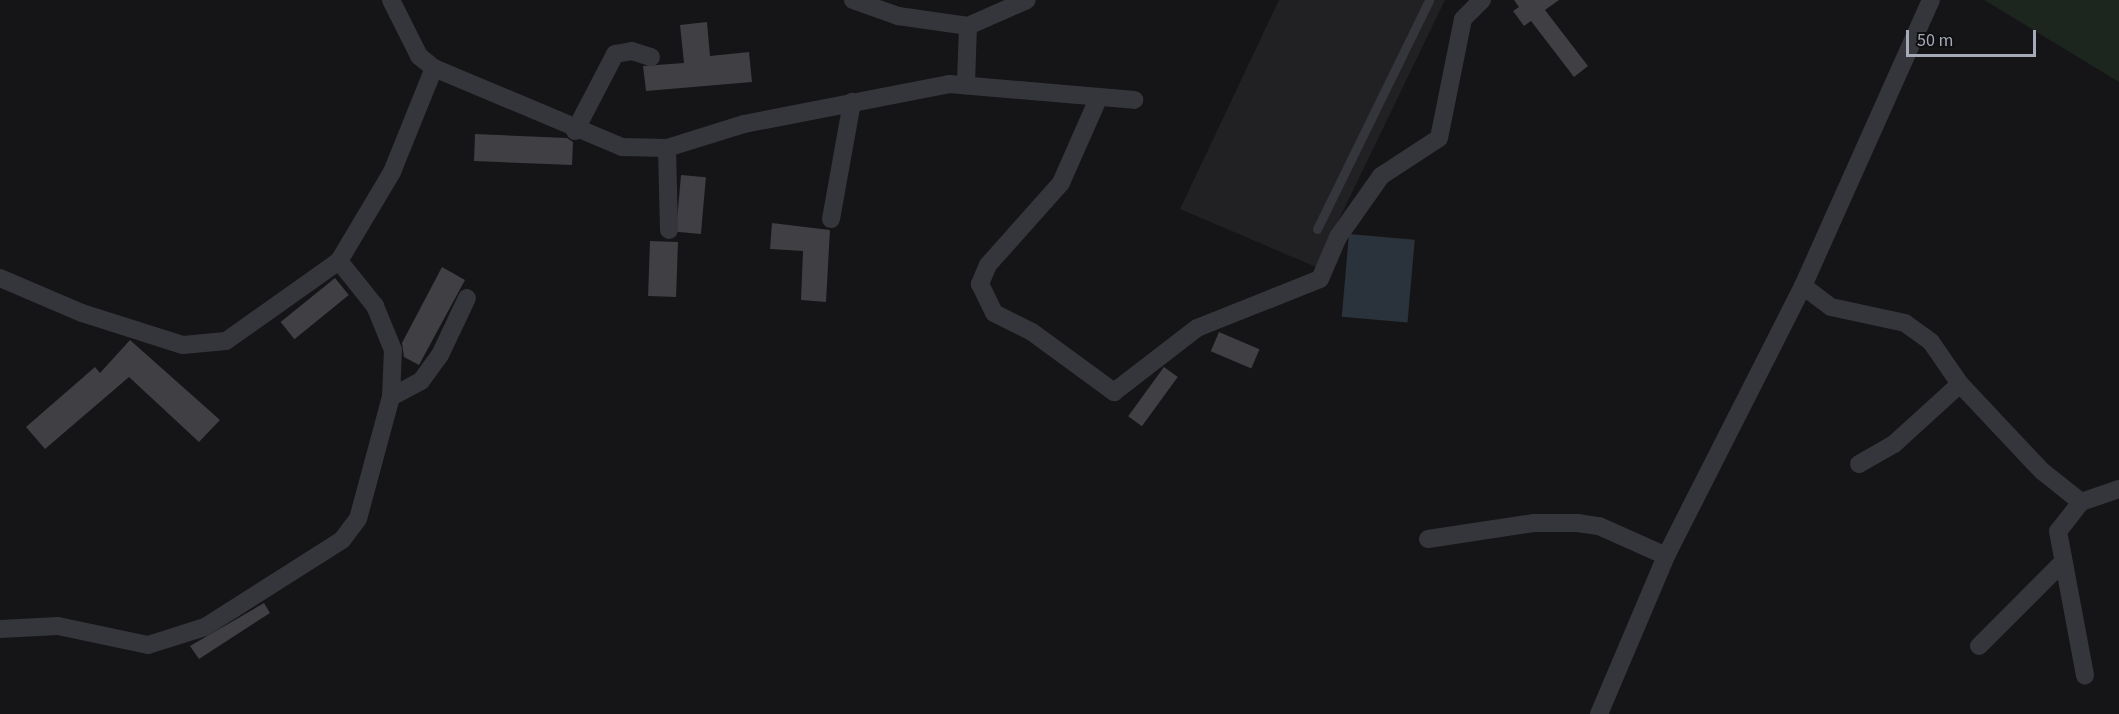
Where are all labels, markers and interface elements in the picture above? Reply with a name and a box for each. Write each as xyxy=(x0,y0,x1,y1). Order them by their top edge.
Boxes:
scale bar xyxy=(1909,18,2040,56)
text: 50 m xyxy=(1917,28,1953,53)

